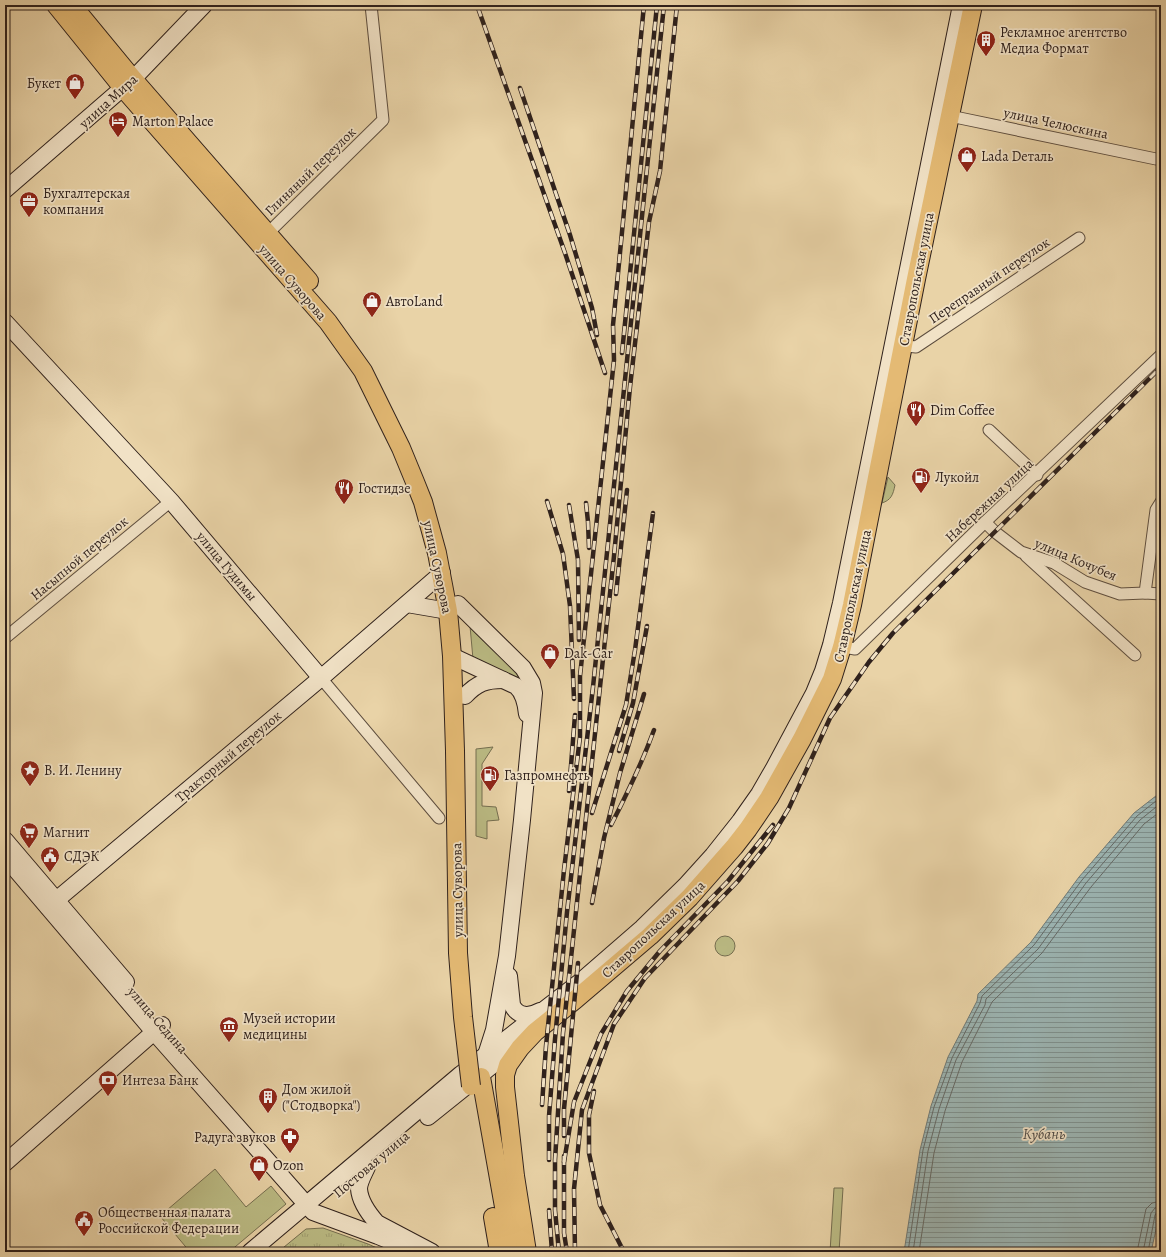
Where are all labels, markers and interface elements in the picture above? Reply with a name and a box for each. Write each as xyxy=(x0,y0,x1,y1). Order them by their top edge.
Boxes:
place label: Рекламное агентство Медиа Формат xyxy=(1000,23,1127,58)
building icon: Рекламное агентство Медиа Формат xyxy=(975,29,997,57)
street label: улица Мира xyxy=(74,70,142,133)
shop icon: Букет xyxy=(64,72,86,100)
place label: Букет xyxy=(27,74,61,93)
street label: улица Челюскина xyxy=(1001,103,1110,144)
hotel icon: Marton Palace xyxy=(107,110,129,138)
place label: Marton Palace xyxy=(132,112,214,131)
street label: Глиняный переулок xyxy=(260,123,360,220)
shop icon: Lada Dеталь xyxy=(956,145,978,173)
place label: Lada Dеталь xyxy=(981,147,1053,166)
place label: Бухгалтерская компания xyxy=(43,184,130,219)
office icon: Бухгалтерская компания xyxy=(18,190,40,218)
street label: Ставропольская улица xyxy=(894,210,939,347)
street label: Переправный переулок xyxy=(925,233,1054,328)
street label: улица Суворова xyxy=(254,240,331,325)
shop icon: АвтоLand xyxy=(361,290,383,318)
place label: АвтоLand xyxy=(385,292,443,311)
restaurant icon: Dim Coffee xyxy=(905,399,927,427)
place label: Dim Coffee xyxy=(930,401,995,420)
street label: Набережная улица xyxy=(941,454,1038,546)
fuel station icon: Лукойл xyxy=(910,466,932,494)
place label: Лукойл xyxy=(935,468,979,487)
restaurant icon: Гостидзе xyxy=(333,477,355,505)
place label: Гостидзе xyxy=(358,479,411,498)
street label: Насыпной переулок xyxy=(26,512,132,605)
street label: улица Суворова xyxy=(418,518,457,616)
street label: улица Гудимы xyxy=(191,527,261,605)
street label: Ставропольская улица xyxy=(829,527,876,664)
street label: улица Кочубея xyxy=(1031,533,1120,585)
shop icon: Dak-Car xyxy=(539,642,561,670)
place label: Dak-Car xyxy=(564,644,614,663)
street label: Тракторный переулок xyxy=(171,706,285,806)
place icon: В. И. Ленину xyxy=(19,759,41,787)
place label: В. И. Ленину xyxy=(44,761,122,780)
fuel station icon: Газпромнефть xyxy=(479,764,501,792)
place label: Газпромнефть xyxy=(504,766,590,785)
supermarket icon: Магнит xyxy=(18,821,40,849)
place label: Магнит xyxy=(43,823,90,842)
street label: улица Суворова xyxy=(447,842,468,939)
public building icon: СДЭК xyxy=(39,845,61,873)
place label: СДЭК xyxy=(64,847,99,866)
street label: Ставропольская улица xyxy=(597,876,710,982)
street label: улица Седина xyxy=(123,982,192,1058)
place label: Музей истории медицины xyxy=(243,1009,336,1044)
museum icon: Музей истории медицины xyxy=(218,1015,240,1043)
bank icon: Интеза Банк xyxy=(97,1069,119,1097)
place label: Интеза Банк xyxy=(122,1071,199,1090)
place label: Дом жилой ("Стодворка") xyxy=(282,1080,361,1115)
building icon: Дом жилой ("Стодворка") xyxy=(257,1086,279,1114)
water label: Кубань xyxy=(1023,1124,1065,1144)
pharmacy icon: Радуга звуков xyxy=(279,1126,301,1154)
street label: Постовая улица xyxy=(329,1126,414,1202)
place label: Радуга звуков xyxy=(194,1128,276,1147)
shop icon: Ozon xyxy=(248,1154,270,1182)
place label: Ozon xyxy=(273,1156,304,1175)
place label: Общественная палата Российской Федерации xyxy=(98,1203,239,1238)
public building icon: Общественная палата Российской Федерации xyxy=(73,1209,95,1237)

